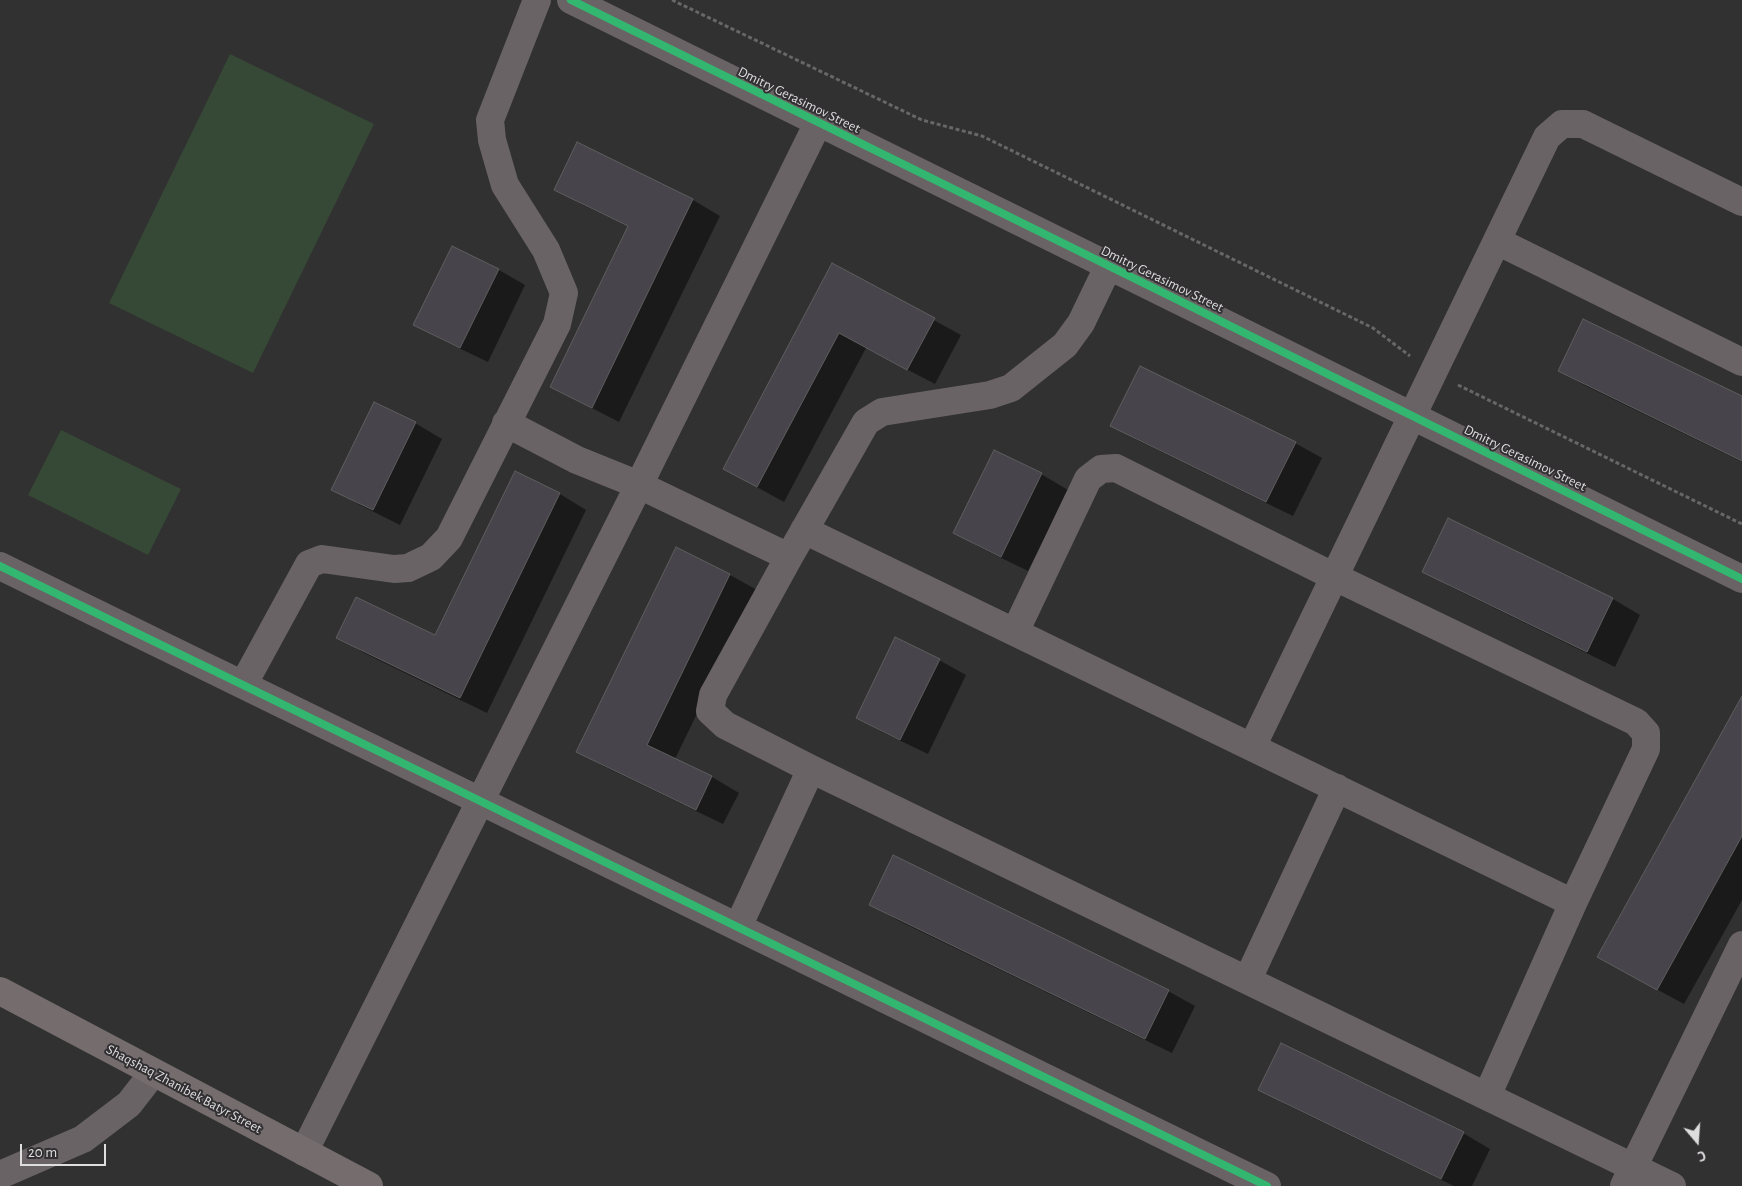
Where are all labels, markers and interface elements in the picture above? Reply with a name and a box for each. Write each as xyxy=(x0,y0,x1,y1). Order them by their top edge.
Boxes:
street label: Dmitry Gerasimov Street xyxy=(735,63,863,137)
street label: Dmitry Gerasimov Street xyxy=(1098,242,1226,316)
street label: Dmitry Gerasimov Street xyxy=(1461,421,1589,495)
street label: Shaqshaq Zhanibek Batyr Street xyxy=(103,1041,265,1137)
north arrow xyxy=(1672,1116,1722,1166)
scale bar xyxy=(22,1134,109,1166)
text: 20 m xyxy=(28,1145,57,1160)
text: С xyxy=(1696,1147,1707,1163)

